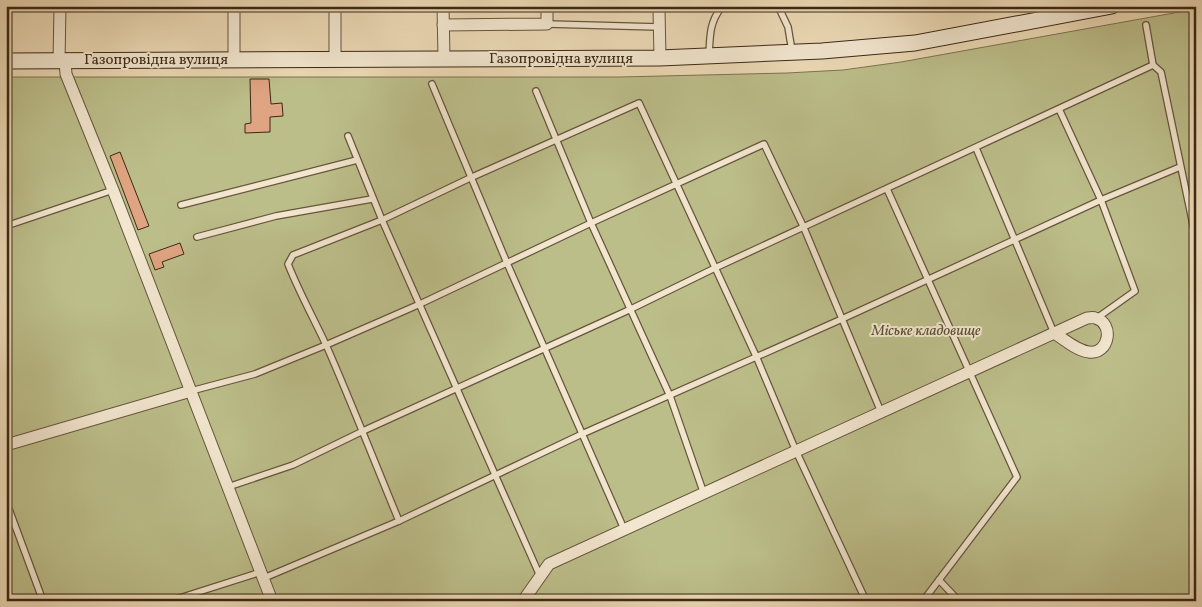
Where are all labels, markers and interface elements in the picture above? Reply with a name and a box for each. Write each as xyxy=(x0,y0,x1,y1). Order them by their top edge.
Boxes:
street label: Газопровідна вулиця xyxy=(489,49,633,70)
street label: Газопровідна вулиця xyxy=(84,50,228,71)
park label: Міське кладовище xyxy=(870,321,981,342)

